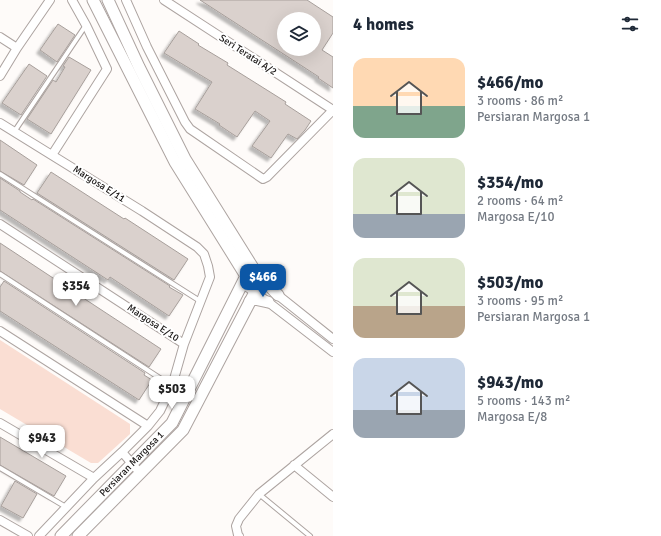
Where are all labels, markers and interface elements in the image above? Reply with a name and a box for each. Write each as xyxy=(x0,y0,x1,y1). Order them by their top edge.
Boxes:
map controls xyxy=(277,12,321,56)
button: layers xyxy=(277,12,321,56)
icon: filters xyxy=(619,13,641,35)
text: 4 homes xyxy=(353,14,414,35)
street label: Seri Teratai A/2 xyxy=(217,32,279,78)
text: $466/mo xyxy=(477,72,543,93)
icon: home xyxy=(385,74,433,122)
text: 3 rooms · 86 m² xyxy=(477,93,563,109)
text: Persiaran Margosa 1 xyxy=(477,109,590,125)
street label: Margosa E/11 xyxy=(71,163,127,205)
text: $354/mo xyxy=(477,172,543,193)
icon: home xyxy=(385,174,433,222)
text: 2 rooms · 64 m² xyxy=(477,193,563,209)
text: Margosa E/10 xyxy=(477,209,554,225)
pin: $466 xyxy=(239,264,287,298)
text: $466 xyxy=(249,269,277,285)
text: $503/mo xyxy=(477,272,543,293)
pin: $354 xyxy=(52,273,100,307)
icon: home xyxy=(385,274,433,322)
text: $354 xyxy=(62,278,90,294)
text: 3 rooms · 95 m² xyxy=(477,293,563,309)
street label: Margosa E/10 xyxy=(125,302,181,344)
text: Persiaran Margosa 1 xyxy=(477,309,590,325)
text: $943/mo xyxy=(477,372,543,393)
icon: home xyxy=(385,374,433,422)
pin: $503 xyxy=(148,376,196,410)
text: $503 xyxy=(158,381,186,397)
text: 5 rooms · 143 m² xyxy=(477,393,570,409)
text: Margosa E/8 xyxy=(477,409,547,425)
pin: $943 xyxy=(18,425,66,459)
street label: Persiaran Margosa 1 xyxy=(97,429,167,499)
text: $943 xyxy=(28,430,56,446)

